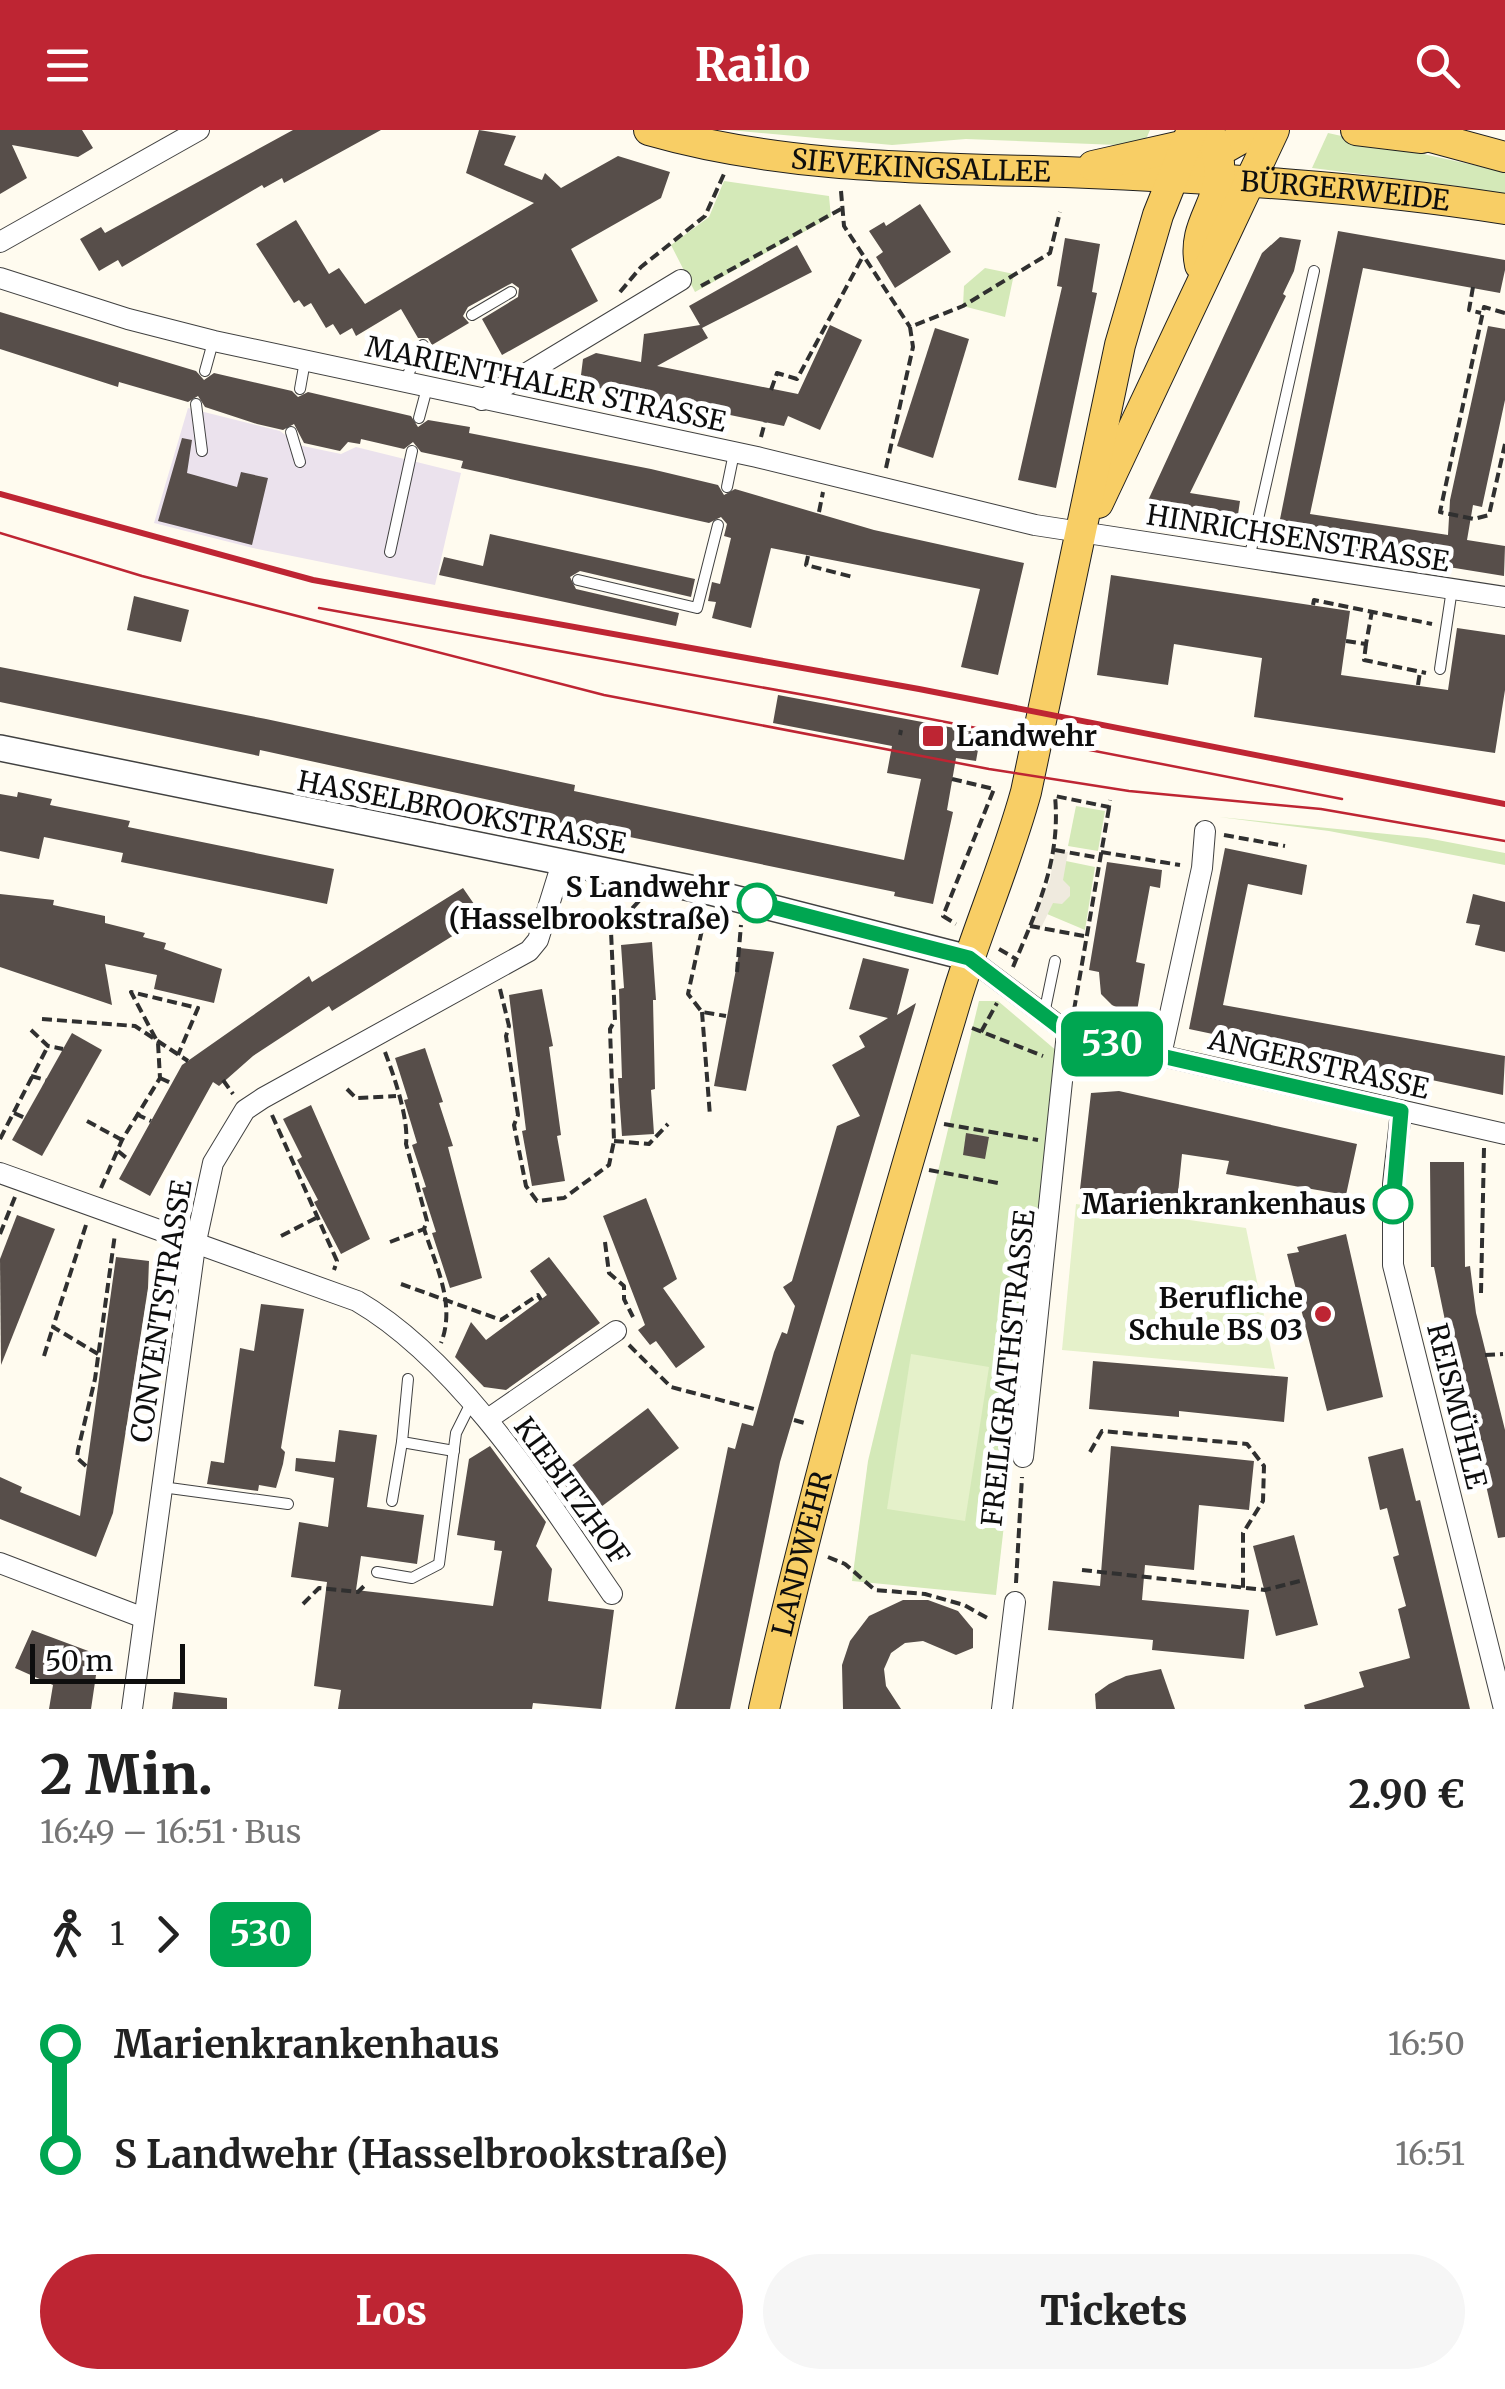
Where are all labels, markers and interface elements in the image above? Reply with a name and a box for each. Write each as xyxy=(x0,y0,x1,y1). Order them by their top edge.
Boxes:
text: Railo xyxy=(695,37,810,93)
icon: menu xyxy=(40,38,95,93)
icon: search xyxy=(1410,38,1465,93)
street label: SIEVEKINGSALLEE xyxy=(789,140,1051,190)
street label: BÜRGERWEIDE xyxy=(1239,163,1452,219)
street label: MARIENTHALER STRASSE xyxy=(362,328,730,440)
street label: HINRICHSENSTRASSE xyxy=(1144,496,1452,580)
place label: Landwehr xyxy=(956,718,1097,754)
marker: Landwehr xyxy=(920,723,946,749)
street label: HASSELBROOKSTRASSE xyxy=(294,762,630,862)
place label: S Landwehr (Hasselbrookstraße) xyxy=(449,869,730,937)
marker: S Landwehr (Hasselbrookstraße) xyxy=(738,884,776,922)
line badge: 530 xyxy=(1054,1012,1170,1076)
street label: ANGERSTRASSE xyxy=(1204,1021,1433,1107)
text: 530 xyxy=(1081,1022,1143,1066)
street label: CONVENTSTRASSE xyxy=(122,1177,200,1445)
marker: Marienkrankenhaus xyxy=(1374,1185,1412,1223)
place label: Marienkrankenhaus xyxy=(1082,1186,1366,1222)
street label: FREILIGRATHSTRASSE xyxy=(973,1208,1043,1528)
place label: Berufliche Schule BS 03 xyxy=(1128,1280,1303,1348)
marker: Berufliche Schule BS 03 xyxy=(1312,1303,1334,1325)
street label: REISMÜHLE xyxy=(1419,1320,1495,1493)
street label: KIEBITZHOF xyxy=(506,1410,638,1572)
street label: LANDWEHR xyxy=(764,1467,840,1640)
scale bar xyxy=(30,1639,185,1684)
text: 50 m xyxy=(45,1643,113,1679)
text: 2 Min. xyxy=(40,1740,213,1809)
text: 2.90 € xyxy=(1349,1771,1465,1818)
text: 16:49 – 16:51 · Bus xyxy=(40,1812,301,1852)
icon: walk xyxy=(40,1907,95,1962)
icon: forward xyxy=(140,1907,195,1962)
text: 530 xyxy=(230,1912,291,1956)
text: 1 xyxy=(110,1914,125,1954)
text: Marienkrankenhaus xyxy=(114,2021,500,2068)
text: 16:50 xyxy=(1388,2024,1465,2064)
text: S Landwehr (Hasselbrookstraße) xyxy=(114,2131,728,2178)
text: 16:51 xyxy=(1395,2134,1465,2174)
button: Los xyxy=(40,2254,743,2369)
button: Tickets xyxy=(763,2254,1465,2369)

